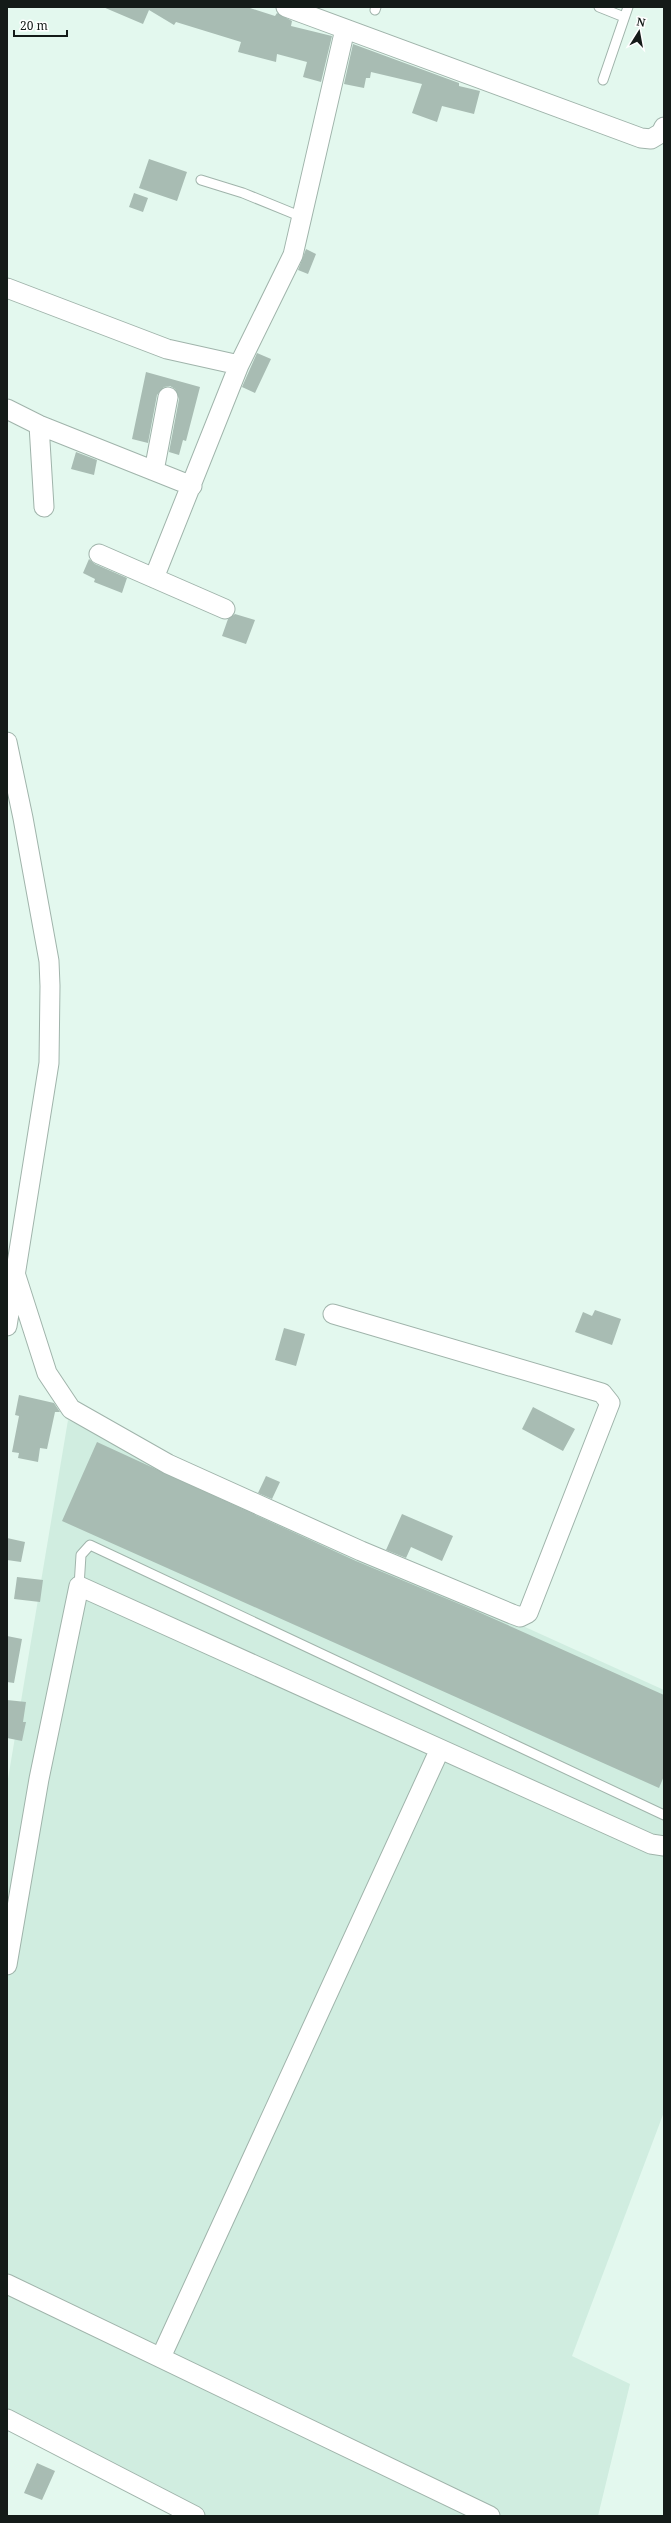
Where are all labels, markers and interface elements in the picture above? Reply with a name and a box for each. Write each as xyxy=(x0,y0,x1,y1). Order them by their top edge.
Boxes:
scale bar xyxy=(14,12,67,38)
north arrow xyxy=(619,12,659,52)
text: N xyxy=(635,14,647,30)
text: 20 m xyxy=(20,17,48,34)

